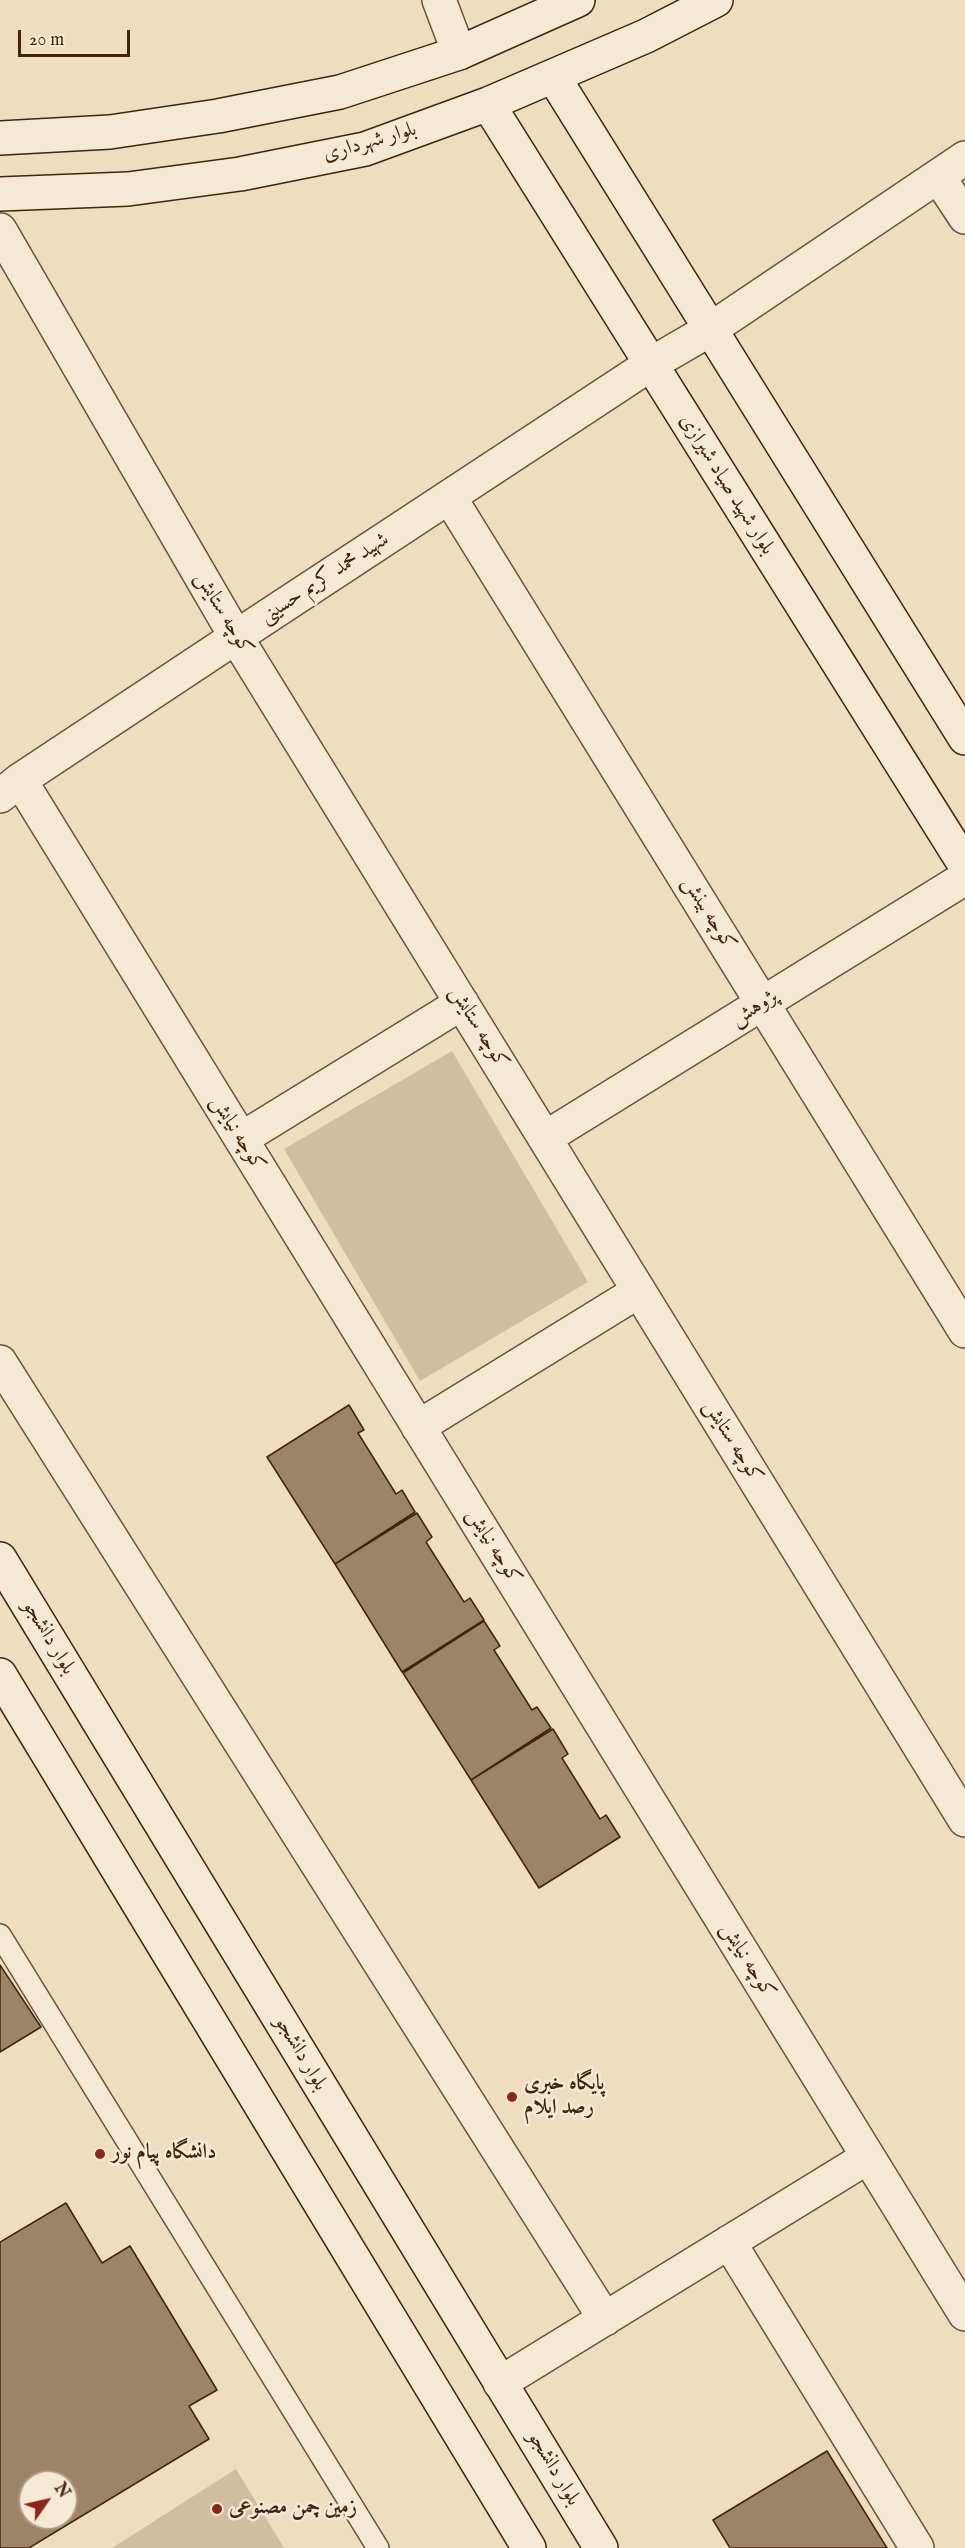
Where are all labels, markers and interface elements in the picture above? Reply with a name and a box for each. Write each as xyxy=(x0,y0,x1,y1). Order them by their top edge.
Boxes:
scale bar xyxy=(21,18,134,56)
text: 20 m xyxy=(29,29,64,52)
street label: بلوار شهرداری xyxy=(320,118,420,168)
street label: بلوار شهید صیاد شیرازی xyxy=(673,410,779,560)
street label: شهید محمد‌ کریم حسینی xyxy=(256,528,394,630)
street label: کوچه ستایش xyxy=(188,568,258,660)
street label: کوچه بینش xyxy=(675,872,741,956)
street label: کوچه ستایش xyxy=(443,982,513,1074)
street label: پژوهش xyxy=(727,985,783,1033)
street label: كوچه نيايش xyxy=(204,1091,270,1177)
street label: کوچه ستایش xyxy=(697,1396,767,1488)
street label: كوچه نيايش xyxy=(460,1504,526,1590)
street label: بلوار دانشجو xyxy=(16,1596,80,1680)
street label: كوچه نيايش xyxy=(714,1918,780,2004)
street label: بلوار دانشجو xyxy=(268,2012,332,2096)
place label: پایگاه خبری رصد ایلام xyxy=(524,2072,604,2122)
marker: پایگاه خبری رصد ایلام xyxy=(505,2090,519,2104)
place label: دانشگاه پیام نور xyxy=(112,2141,216,2167)
marker: دانشگاه پیام نور xyxy=(93,2147,107,2161)
street label: بلوار دانشجو xyxy=(521,2427,585,2511)
north arrow xyxy=(18,2470,78,2530)
text: N xyxy=(49,2480,73,2502)
place label: زمین چمن مصنوعی xyxy=(229,2496,357,2522)
marker: زمین چمن مصنوعی xyxy=(210,2502,224,2516)

